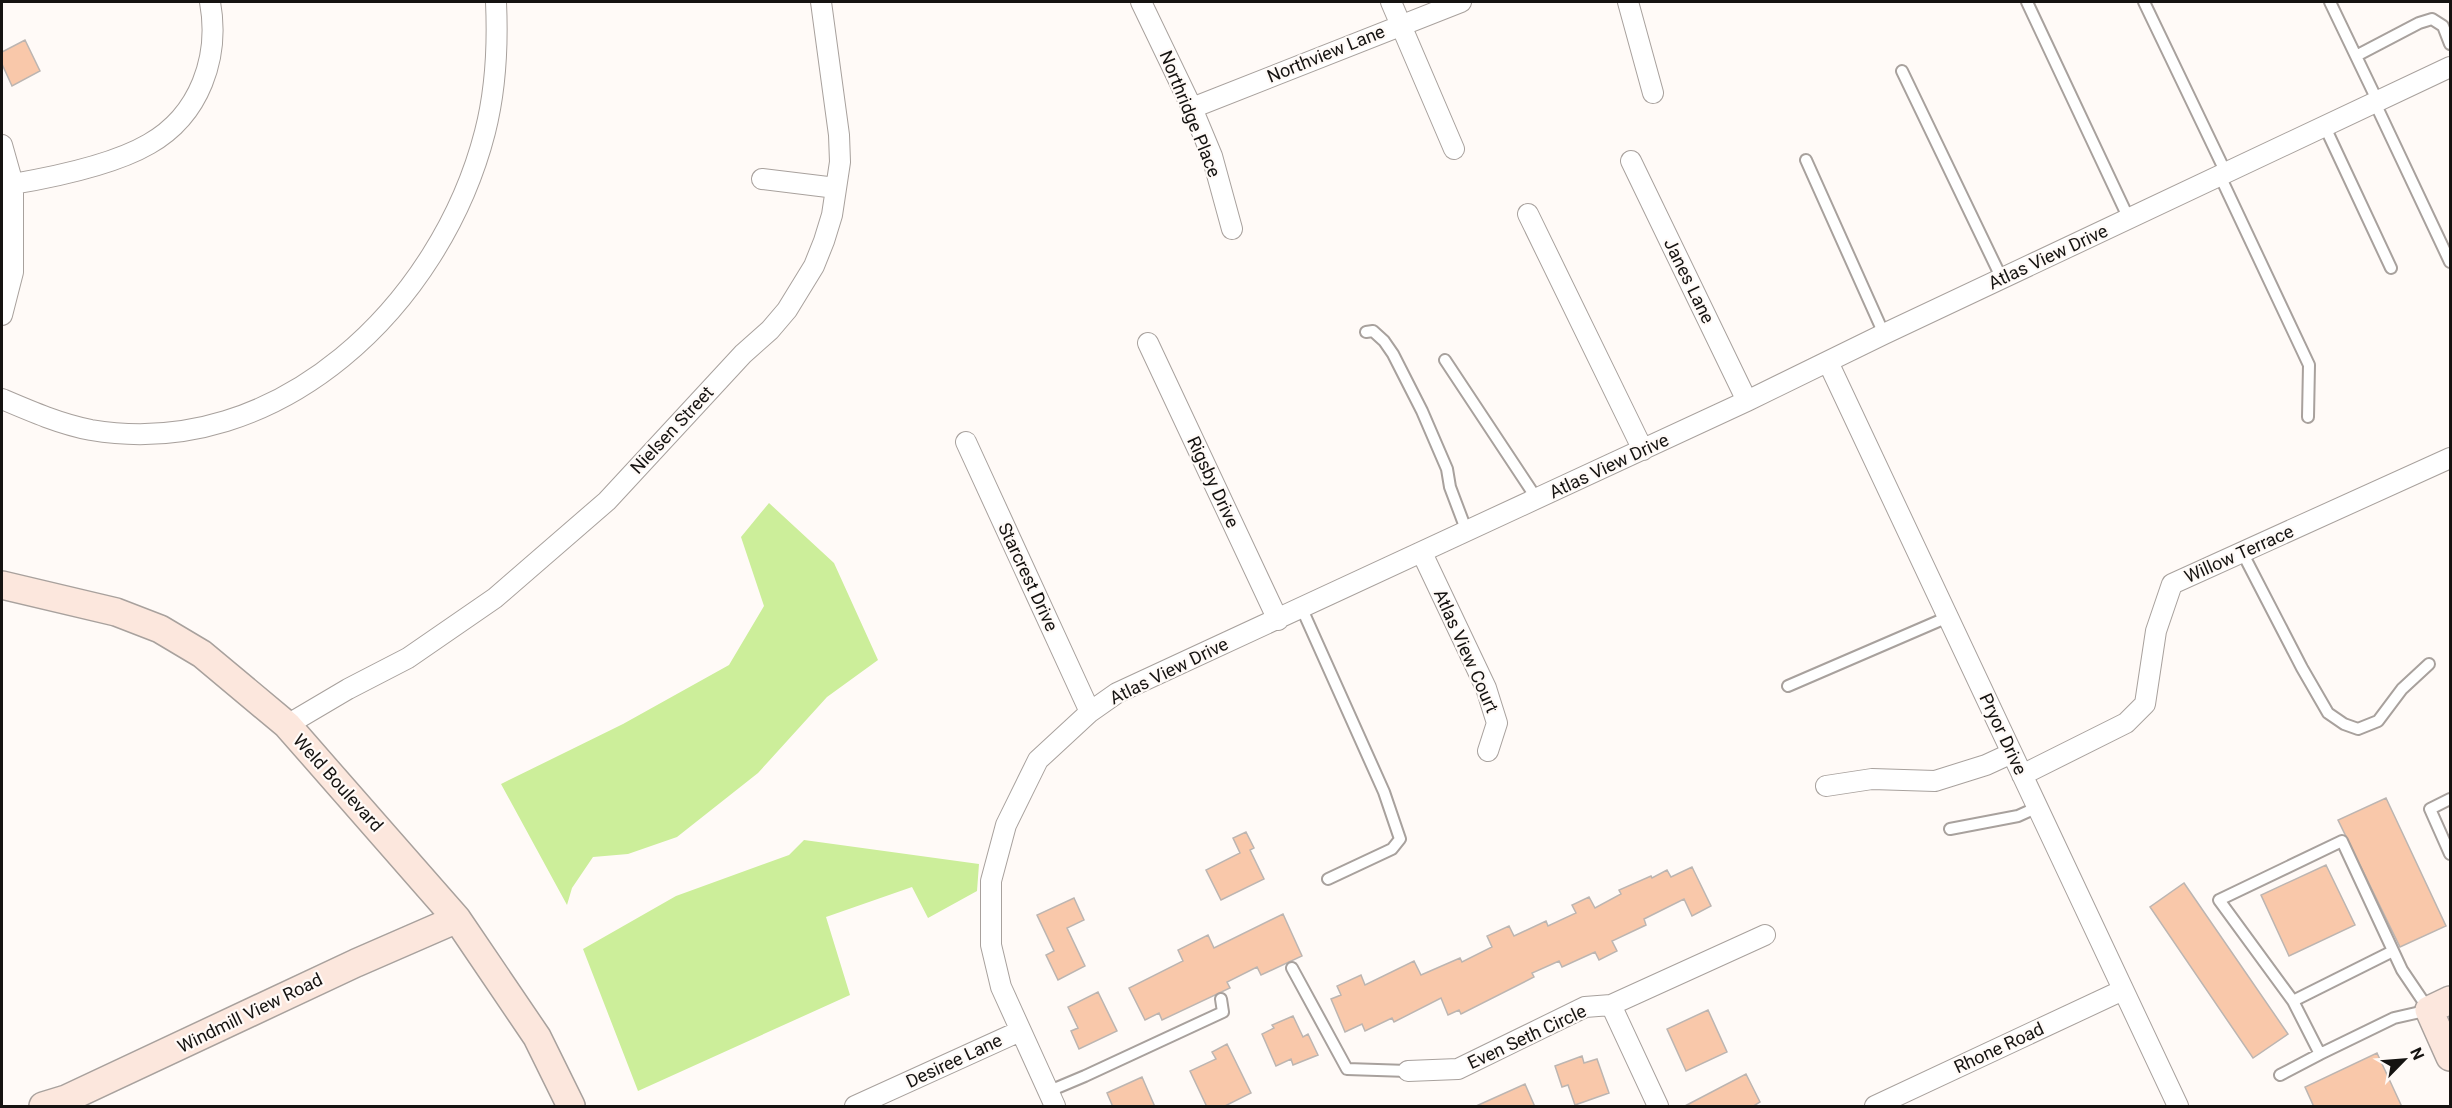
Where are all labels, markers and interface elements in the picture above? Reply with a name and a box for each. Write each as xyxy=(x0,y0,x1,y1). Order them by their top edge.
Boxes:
street label: Northview Lane xyxy=(1264,20,1388,87)
street label: Northridge Place xyxy=(1156,47,1225,180)
street label: Atlas View Drive xyxy=(1985,220,2111,293)
street label: Janes Lane xyxy=(1660,235,1719,327)
street label: Nielsen Street xyxy=(626,382,718,478)
street label: Atlas View Drive xyxy=(1546,429,1672,502)
street label: Rigsby Drive xyxy=(1183,433,1244,531)
street label: Starcrest Drive xyxy=(994,519,1063,634)
street label: Willow Terrace xyxy=(2181,520,2297,587)
street label: Atlas View Court xyxy=(1430,586,1503,716)
street label: Atlas View Drive xyxy=(1106,633,1231,708)
street label: Pryor Drive xyxy=(1975,690,2031,778)
street label: Weld Boulevard xyxy=(289,730,388,836)
street label: Windmill View Road xyxy=(174,968,326,1057)
street label: Even Seth Circle xyxy=(1464,1000,1589,1073)
street label: Rhone Road xyxy=(1951,1018,2047,1077)
street label: Desiree Lane xyxy=(902,1029,1005,1092)
north arrow xyxy=(2374,1030,2434,1090)
text: N xyxy=(2406,1045,2428,1063)

